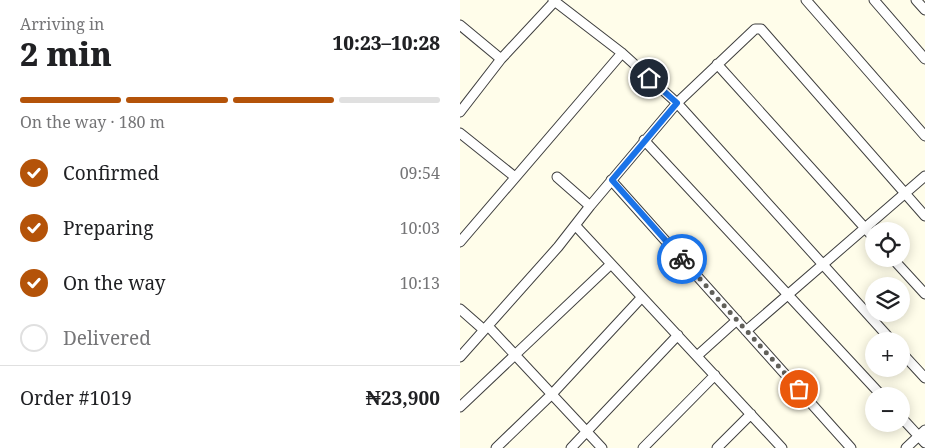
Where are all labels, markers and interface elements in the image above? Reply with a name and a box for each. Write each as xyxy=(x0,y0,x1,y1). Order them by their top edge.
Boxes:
text: Arriving in xyxy=(20,13,104,35)
text: 10:23–10:28 xyxy=(332,30,440,56)
text: 2 min xyxy=(20,32,112,75)
pin xyxy=(628,57,670,99)
icon: home xyxy=(635,64,663,92)
text: On the way · 180 m xyxy=(20,111,165,133)
icon: check xyxy=(20,159,48,187)
text: Confirmed xyxy=(63,160,159,186)
text: 09:54 xyxy=(400,162,440,184)
icon: check xyxy=(20,214,48,242)
text: Preparing xyxy=(63,215,153,241)
text: 10:03 xyxy=(400,217,440,239)
map controls xyxy=(865,222,910,432)
button: locate xyxy=(865,222,910,267)
courier xyxy=(657,234,707,284)
icon: bike xyxy=(668,245,696,273)
icon: check xyxy=(20,269,48,297)
text: On the way xyxy=(63,270,166,296)
text: 10:13 xyxy=(400,272,440,294)
button: layers xyxy=(865,277,910,322)
text: Delivered xyxy=(63,325,151,351)
button: + xyxy=(865,332,910,377)
pin xyxy=(778,368,820,410)
icon: bag xyxy=(785,375,813,403)
text: Order #1019 xyxy=(20,385,132,411)
text: ₦23,900 xyxy=(366,385,440,411)
button: − xyxy=(865,387,910,432)

